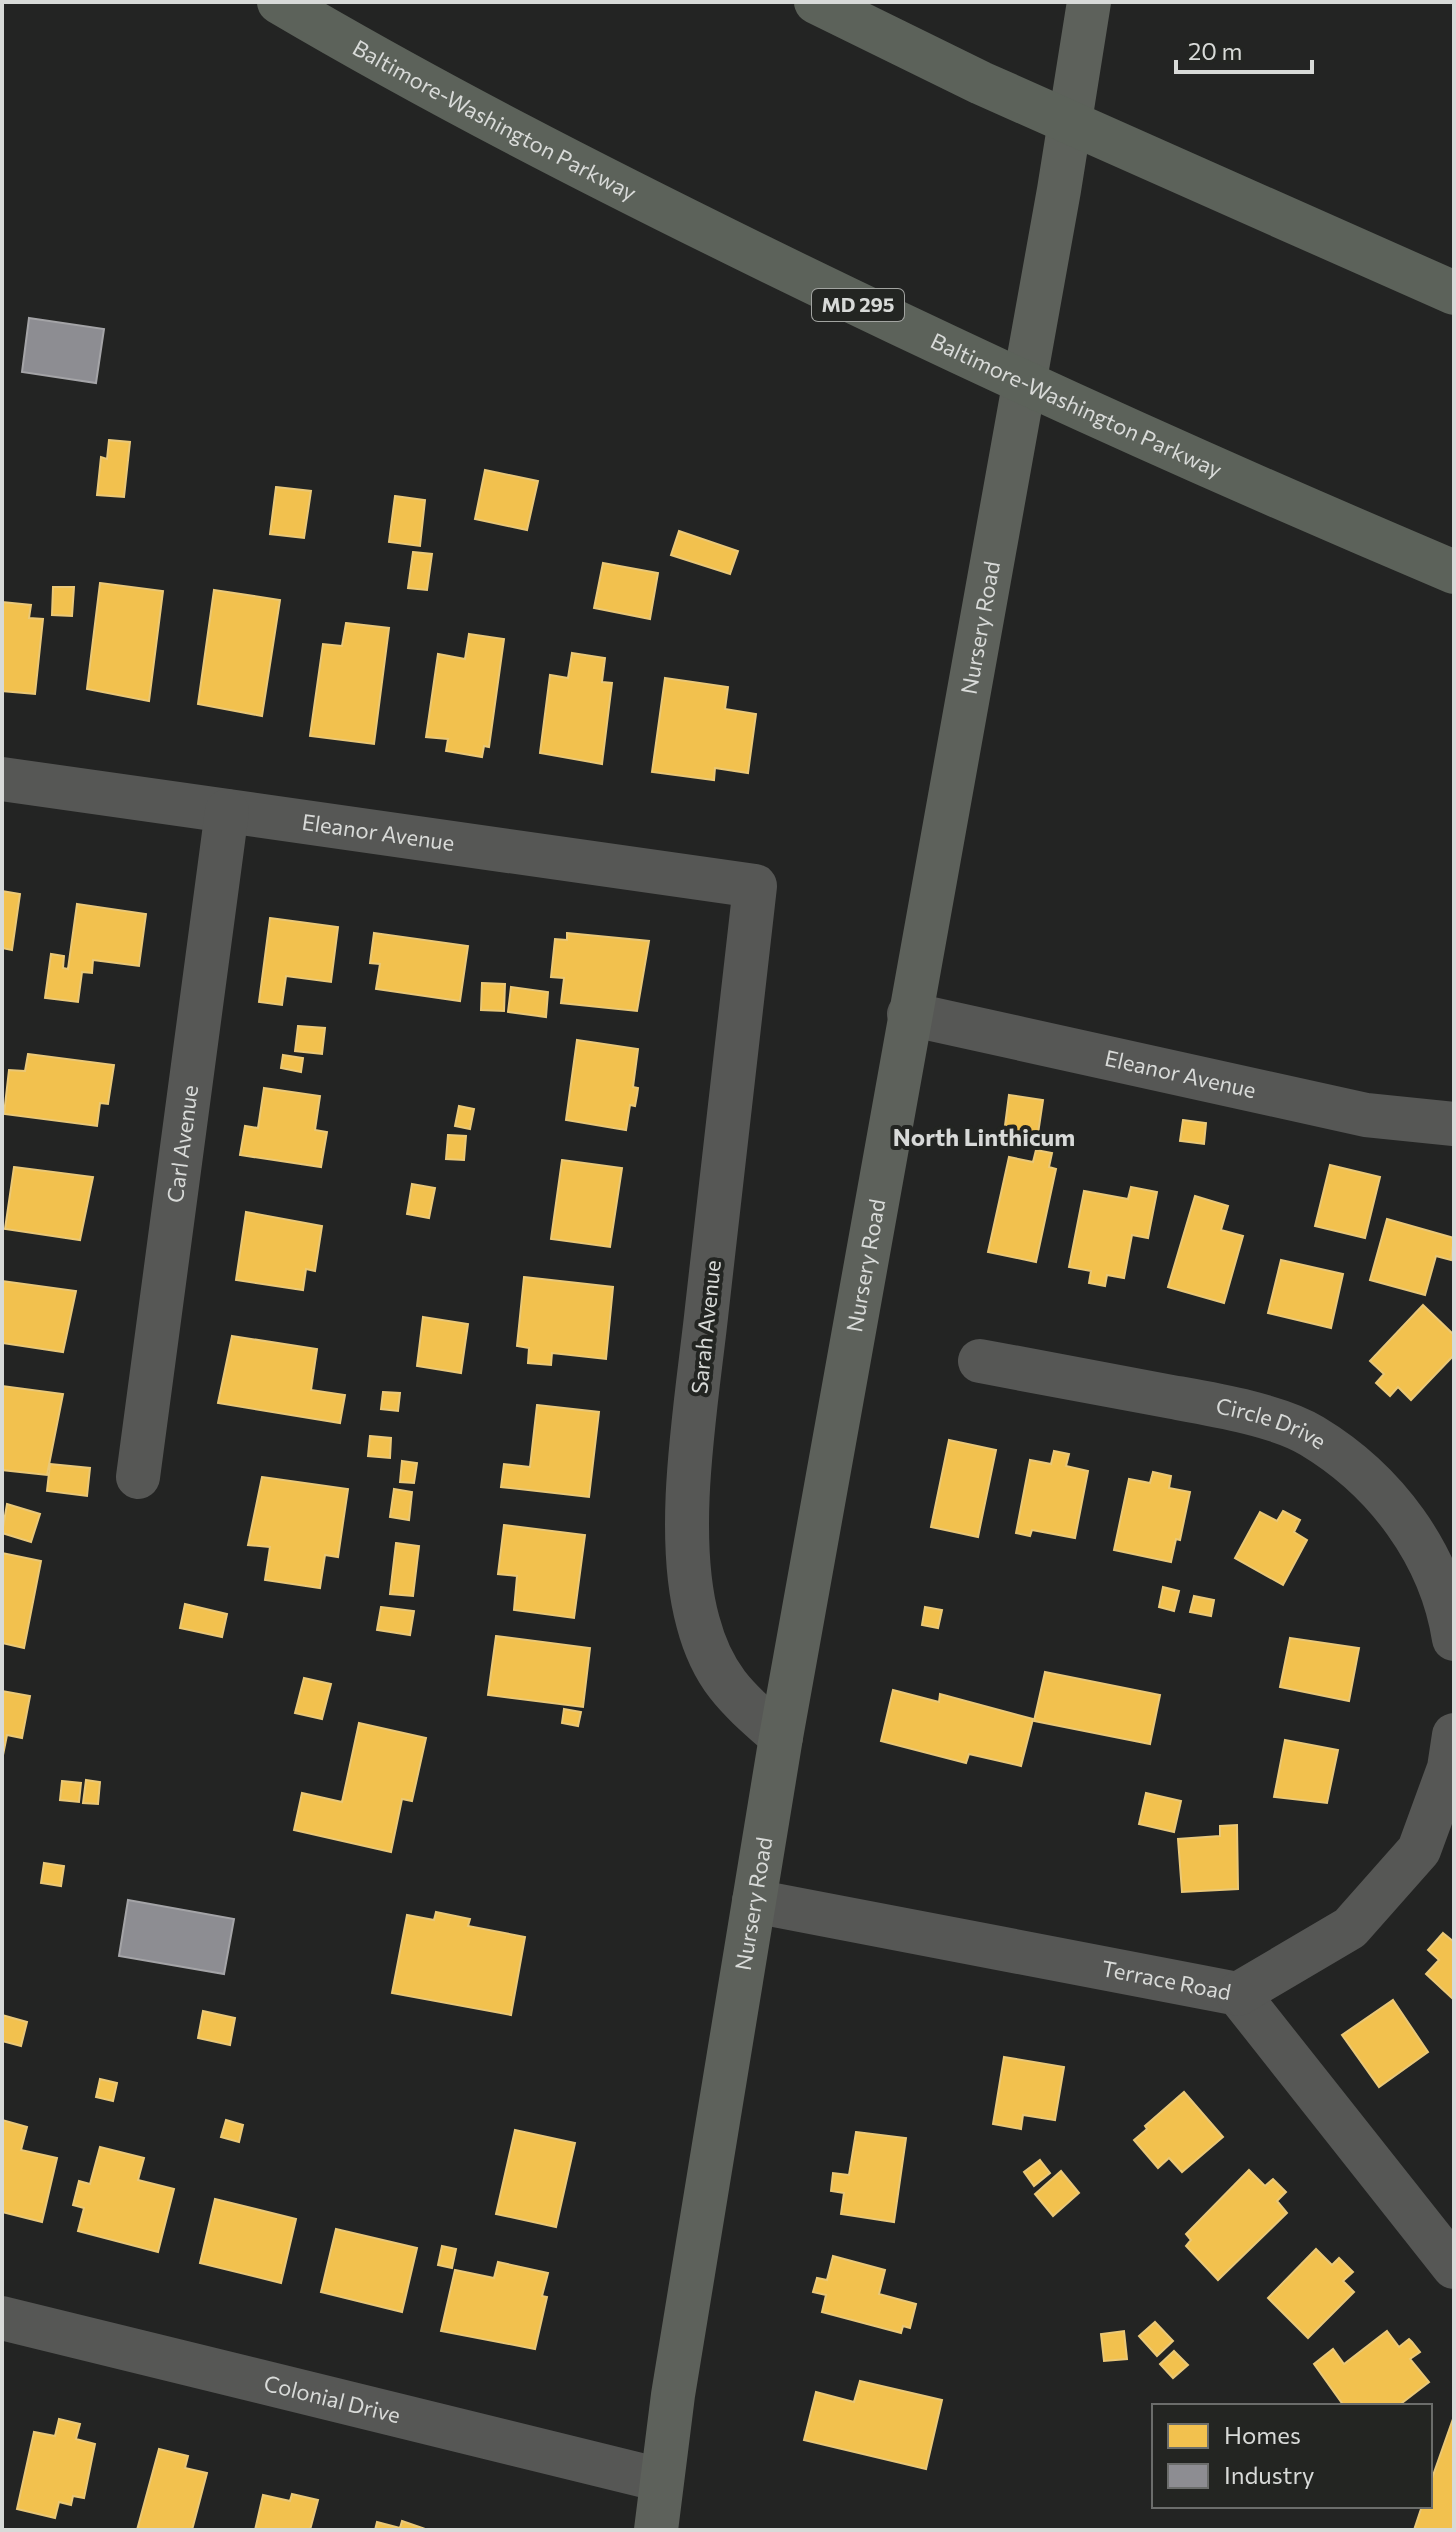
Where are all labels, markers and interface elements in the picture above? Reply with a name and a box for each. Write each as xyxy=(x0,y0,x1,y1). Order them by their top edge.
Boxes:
scale bar xyxy=(1176,24,1312,74)
street label: Baltimore-Washington Parkway xyxy=(348,33,641,206)
text: 20 m xyxy=(1188,36,1242,65)
road number: MD 295 xyxy=(812,289,904,321)
street label: Baltimore-Washington Parkway xyxy=(927,327,1226,483)
street label: Nursery Road xyxy=(955,559,1005,696)
street label: Eleanor Avenue xyxy=(300,808,456,856)
street label: Eleanor Avenue xyxy=(1102,1044,1259,1103)
street label: Carl Avenue xyxy=(161,1083,203,1204)
district label: North Linthicum xyxy=(893,1122,1075,1151)
street label: Nursery Road xyxy=(840,1197,890,1334)
street label: Sarah Avenue xyxy=(685,1259,726,1395)
street label: Circle Drive xyxy=(1214,1391,1331,1454)
street label: Nursery Road xyxy=(729,1835,777,1972)
street label: Terrace Road xyxy=(1100,1954,1233,2005)
street label: Colonial Drive xyxy=(261,2369,403,2428)
legend xyxy=(1152,2404,1432,2508)
text: Homes xyxy=(1224,2420,1301,2449)
text: Industry xyxy=(1224,2460,1314,2489)

